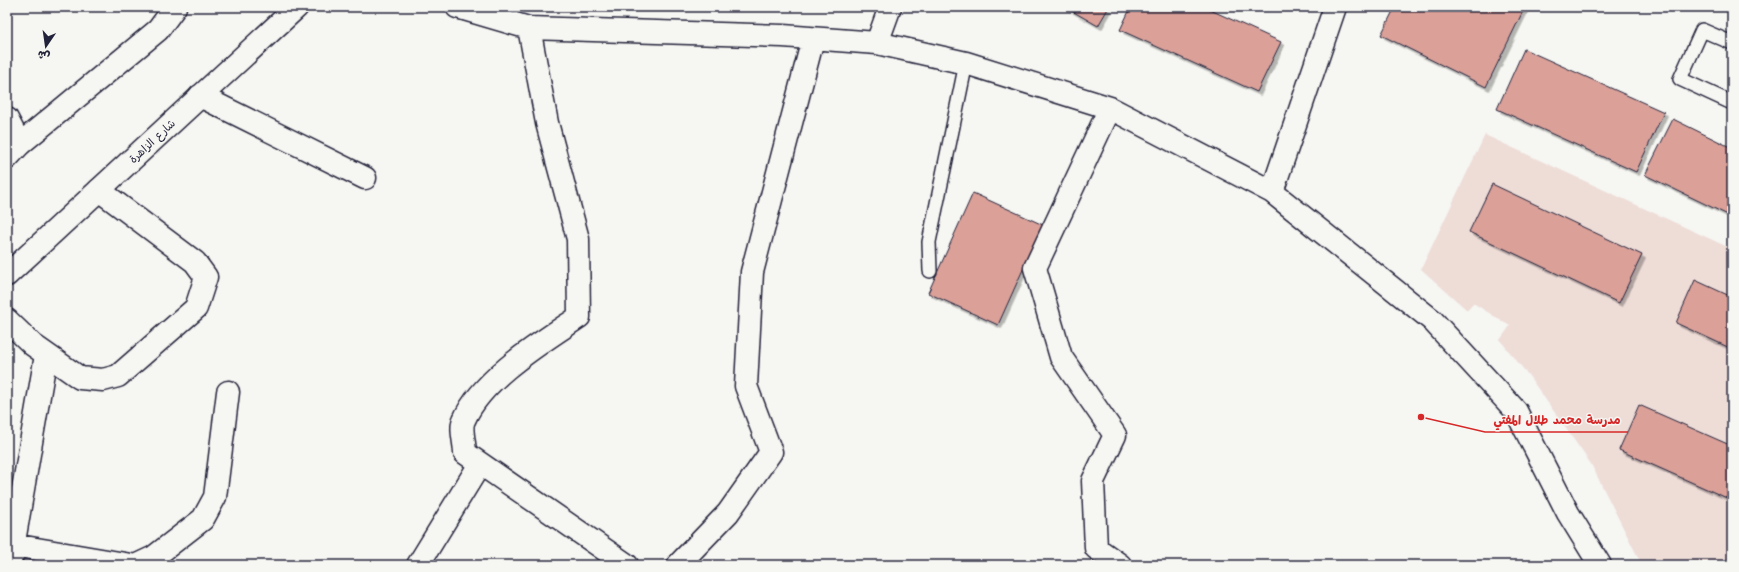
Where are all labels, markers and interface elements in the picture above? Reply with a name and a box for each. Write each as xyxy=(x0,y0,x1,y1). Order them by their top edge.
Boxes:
north arrow xyxy=(26,26,66,66)
text: ش xyxy=(36,45,52,65)
street label: شارع الزاهرة xyxy=(125,115,180,168)
callout: مدرسة محمد طلال المفتي xyxy=(1485,408,1628,432)
text: مدرسة محمد طلال المفتي xyxy=(1493,411,1621,431)

